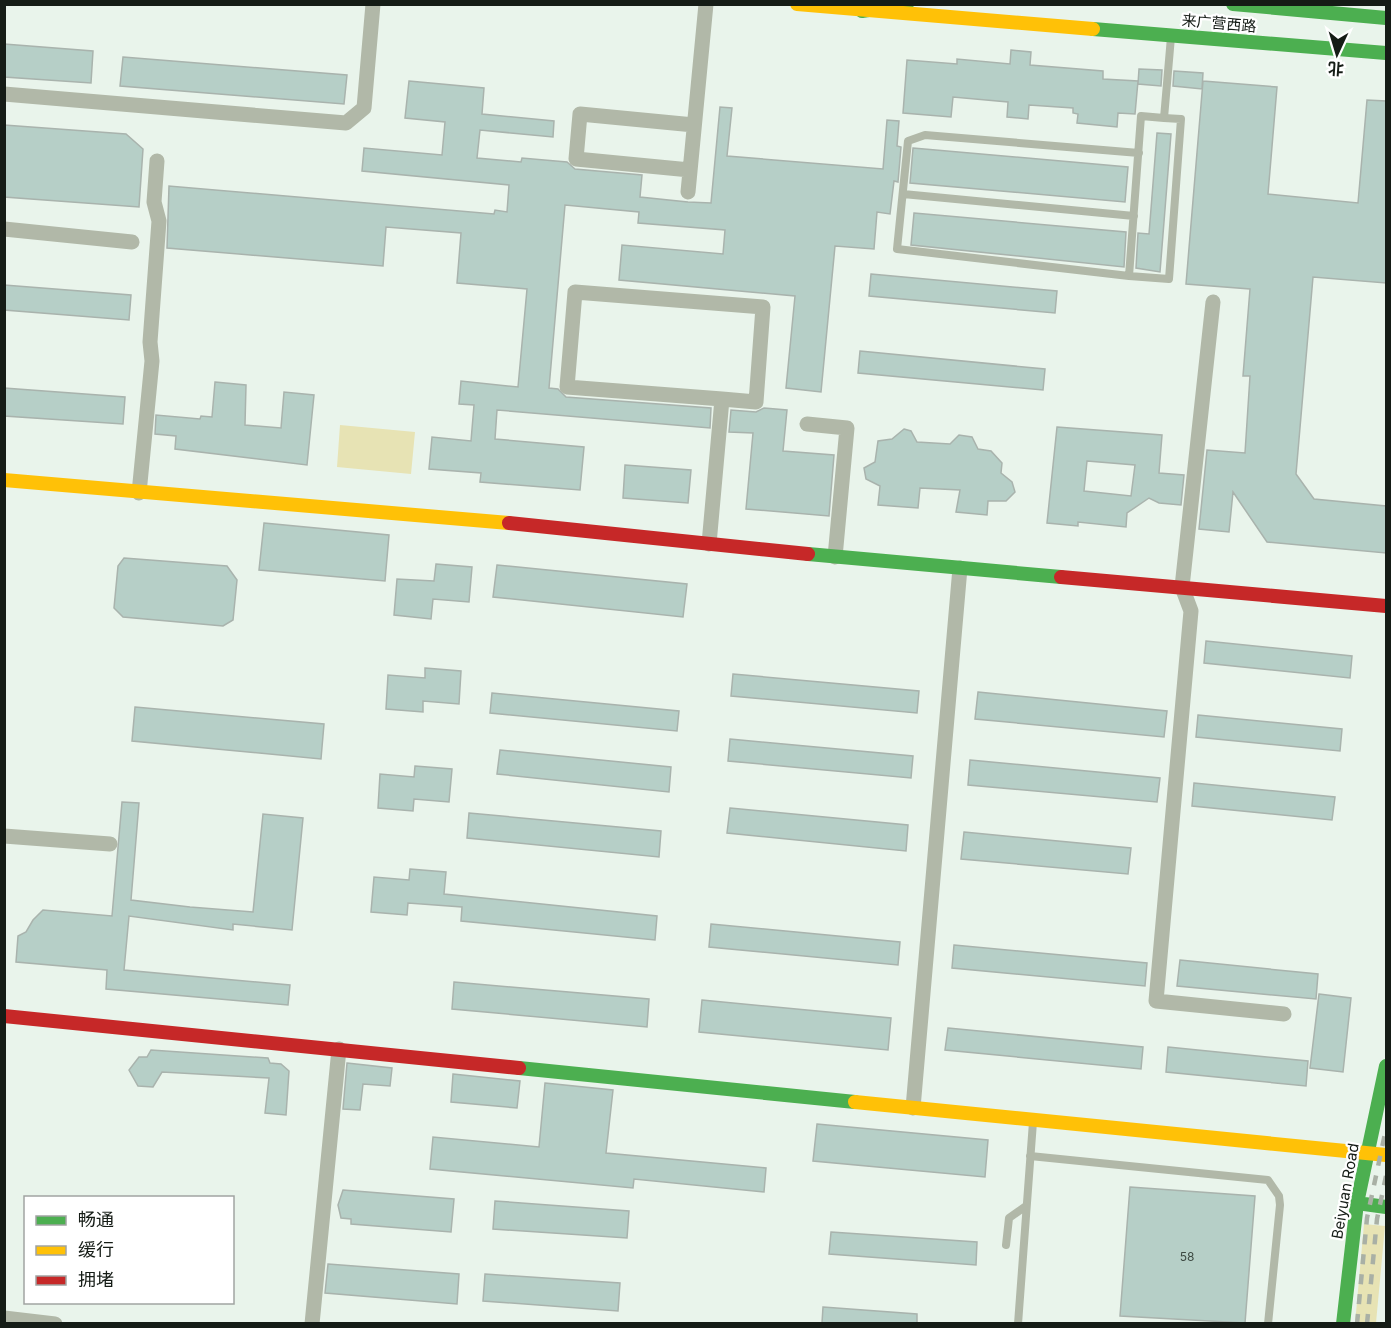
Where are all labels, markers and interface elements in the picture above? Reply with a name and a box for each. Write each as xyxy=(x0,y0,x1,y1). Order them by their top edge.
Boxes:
street label: 来广营西路 xyxy=(1181,10,1257,36)
north arrow xyxy=(1307,24,1367,84)
text: 北 xyxy=(1327,58,1345,79)
street label: Beiyuan Road xyxy=(1327,1141,1363,1241)
legend xyxy=(24,1196,234,1304)
text: 畅通 xyxy=(78,1209,114,1230)
text: 缓行 xyxy=(78,1239,114,1260)
house number: 58 xyxy=(1180,1249,1194,1264)
text: 拥堵 xyxy=(78,1269,114,1290)

